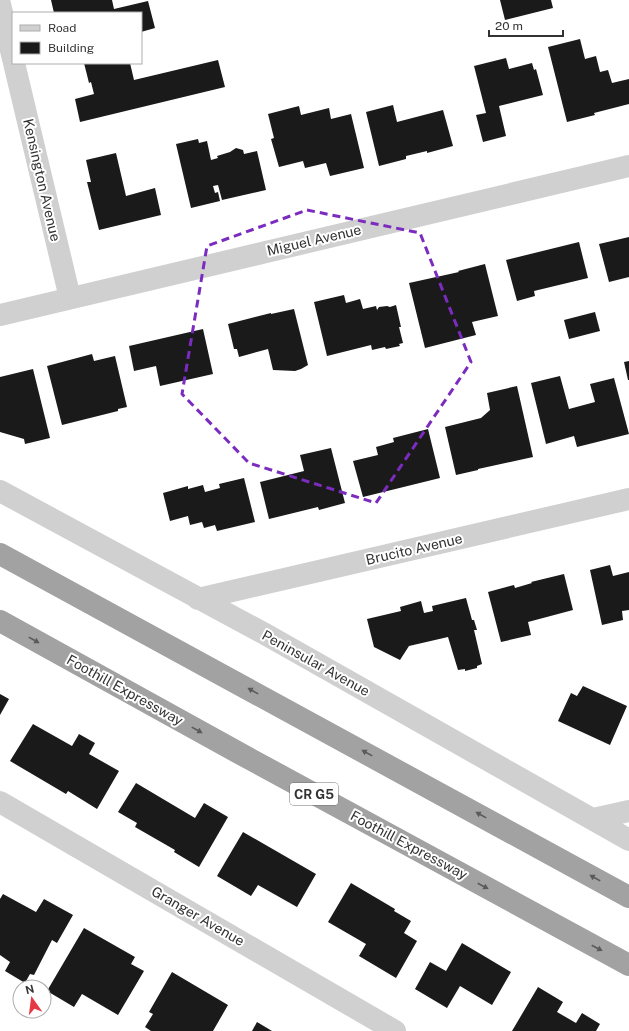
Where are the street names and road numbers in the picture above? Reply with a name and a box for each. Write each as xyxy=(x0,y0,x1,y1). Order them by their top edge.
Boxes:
street label: Kensington Avenue xyxy=(20,117,64,243)
street label: Miguel Avenue xyxy=(265,221,363,259)
street label: Brucito Avenue xyxy=(364,530,464,568)
street label: Peninsular Avenue xyxy=(259,627,373,699)
street label: Foothill Expressway xyxy=(64,651,186,729)
road number: CR G5 xyxy=(290,783,338,805)
street label: Foothill Expressway xyxy=(348,807,471,883)
street label: Granger Avenue xyxy=(149,883,247,949)

